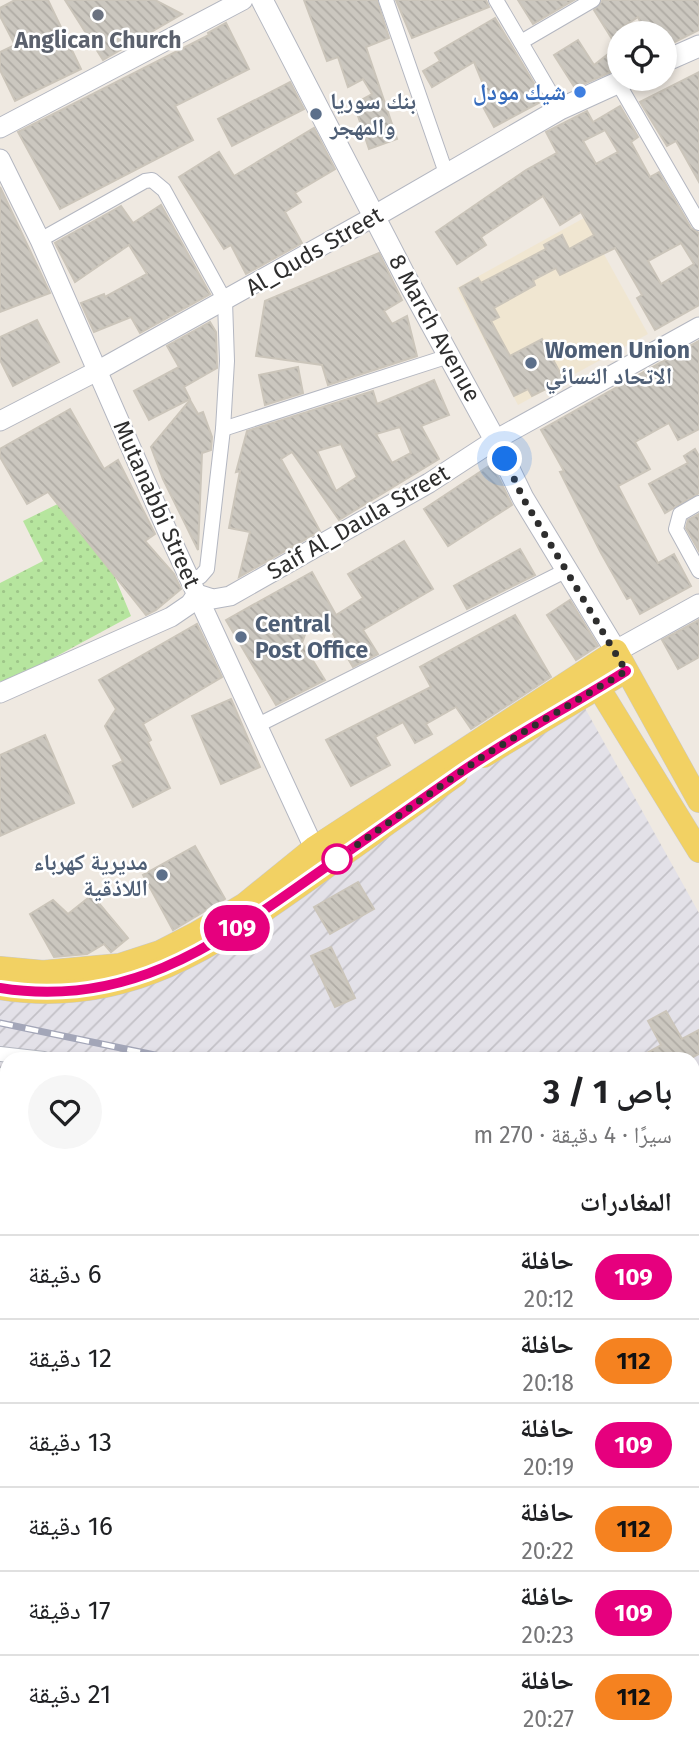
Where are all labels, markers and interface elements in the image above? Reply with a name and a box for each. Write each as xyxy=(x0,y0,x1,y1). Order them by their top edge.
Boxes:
marker: Anglican Church xyxy=(90,7,106,23)
map controls xyxy=(607,21,677,91)
button: locate xyxy=(607,21,677,91)
place label: Anglican Church xyxy=(13,26,182,54)
place label: شيك مودل xyxy=(473,78,566,106)
marker: شيك مودل xyxy=(572,84,588,100)
place label: بنك سوريا والمهجر xyxy=(329,87,416,141)
marker: بنك سوريا والمهجر xyxy=(308,106,324,122)
street label: Al_Quds Street xyxy=(241,200,388,301)
street label: 8 March Avenue xyxy=(383,249,487,407)
place label: Women Union الاتحاد النسائي xyxy=(545,336,690,395)
marker: Women Union الاتحاد النسائي xyxy=(523,355,539,371)
street label: Mutanabbi Street xyxy=(108,416,207,593)
your location xyxy=(487,441,522,476)
street label: Saif Al_Daula Street xyxy=(262,458,455,585)
place label: Central Post Office xyxy=(255,610,368,664)
marker: Central Post Office xyxy=(233,629,249,645)
unlabelled marker xyxy=(322,844,352,874)
place label: مديرية كهرباء اللاذقية xyxy=(33,848,148,902)
marker: مديرية كهرباء اللاذقية xyxy=(154,867,170,883)
line badge: 109 xyxy=(197,905,277,951)
text: 109 xyxy=(218,914,256,942)
text: باص 1 / 3 xyxy=(543,1072,672,1112)
button: heart xyxy=(28,1075,102,1149)
text: سيرًا · 4 دقيقة · 270 m xyxy=(474,1121,672,1149)
text: المغادرات xyxy=(580,1187,672,1218)
text: حافلة xyxy=(520,1245,574,1276)
text: 6 دقيقة xyxy=(28,1259,102,1290)
text: 109 xyxy=(614,1263,653,1291)
text: 20:12 xyxy=(524,1285,574,1313)
text: حافلة xyxy=(520,1329,574,1360)
text: 12 دقيقة xyxy=(28,1343,112,1374)
text: 112 xyxy=(616,1347,651,1375)
text: 20:18 xyxy=(523,1369,574,1397)
text: حافلة xyxy=(520,1413,574,1444)
text: 13 دقيقة xyxy=(28,1427,112,1458)
text: 109 xyxy=(614,1431,653,1459)
text: 20:19 xyxy=(523,1453,574,1481)
text: حافلة xyxy=(520,1497,574,1528)
text: 16 دقيقة xyxy=(28,1511,113,1542)
text: 112 xyxy=(616,1515,651,1543)
text: 20:22 xyxy=(521,1537,574,1565)
text: حافلة xyxy=(520,1581,574,1612)
text: 17 دقيقة xyxy=(28,1595,111,1626)
text: 109 xyxy=(614,1599,653,1627)
text: 20:23 xyxy=(522,1621,574,1649)
text: حافلة xyxy=(520,1665,574,1696)
text: 21 دقيقة xyxy=(28,1679,111,1710)
text: 112 xyxy=(616,1683,651,1711)
text: 20:27 xyxy=(523,1705,574,1733)

